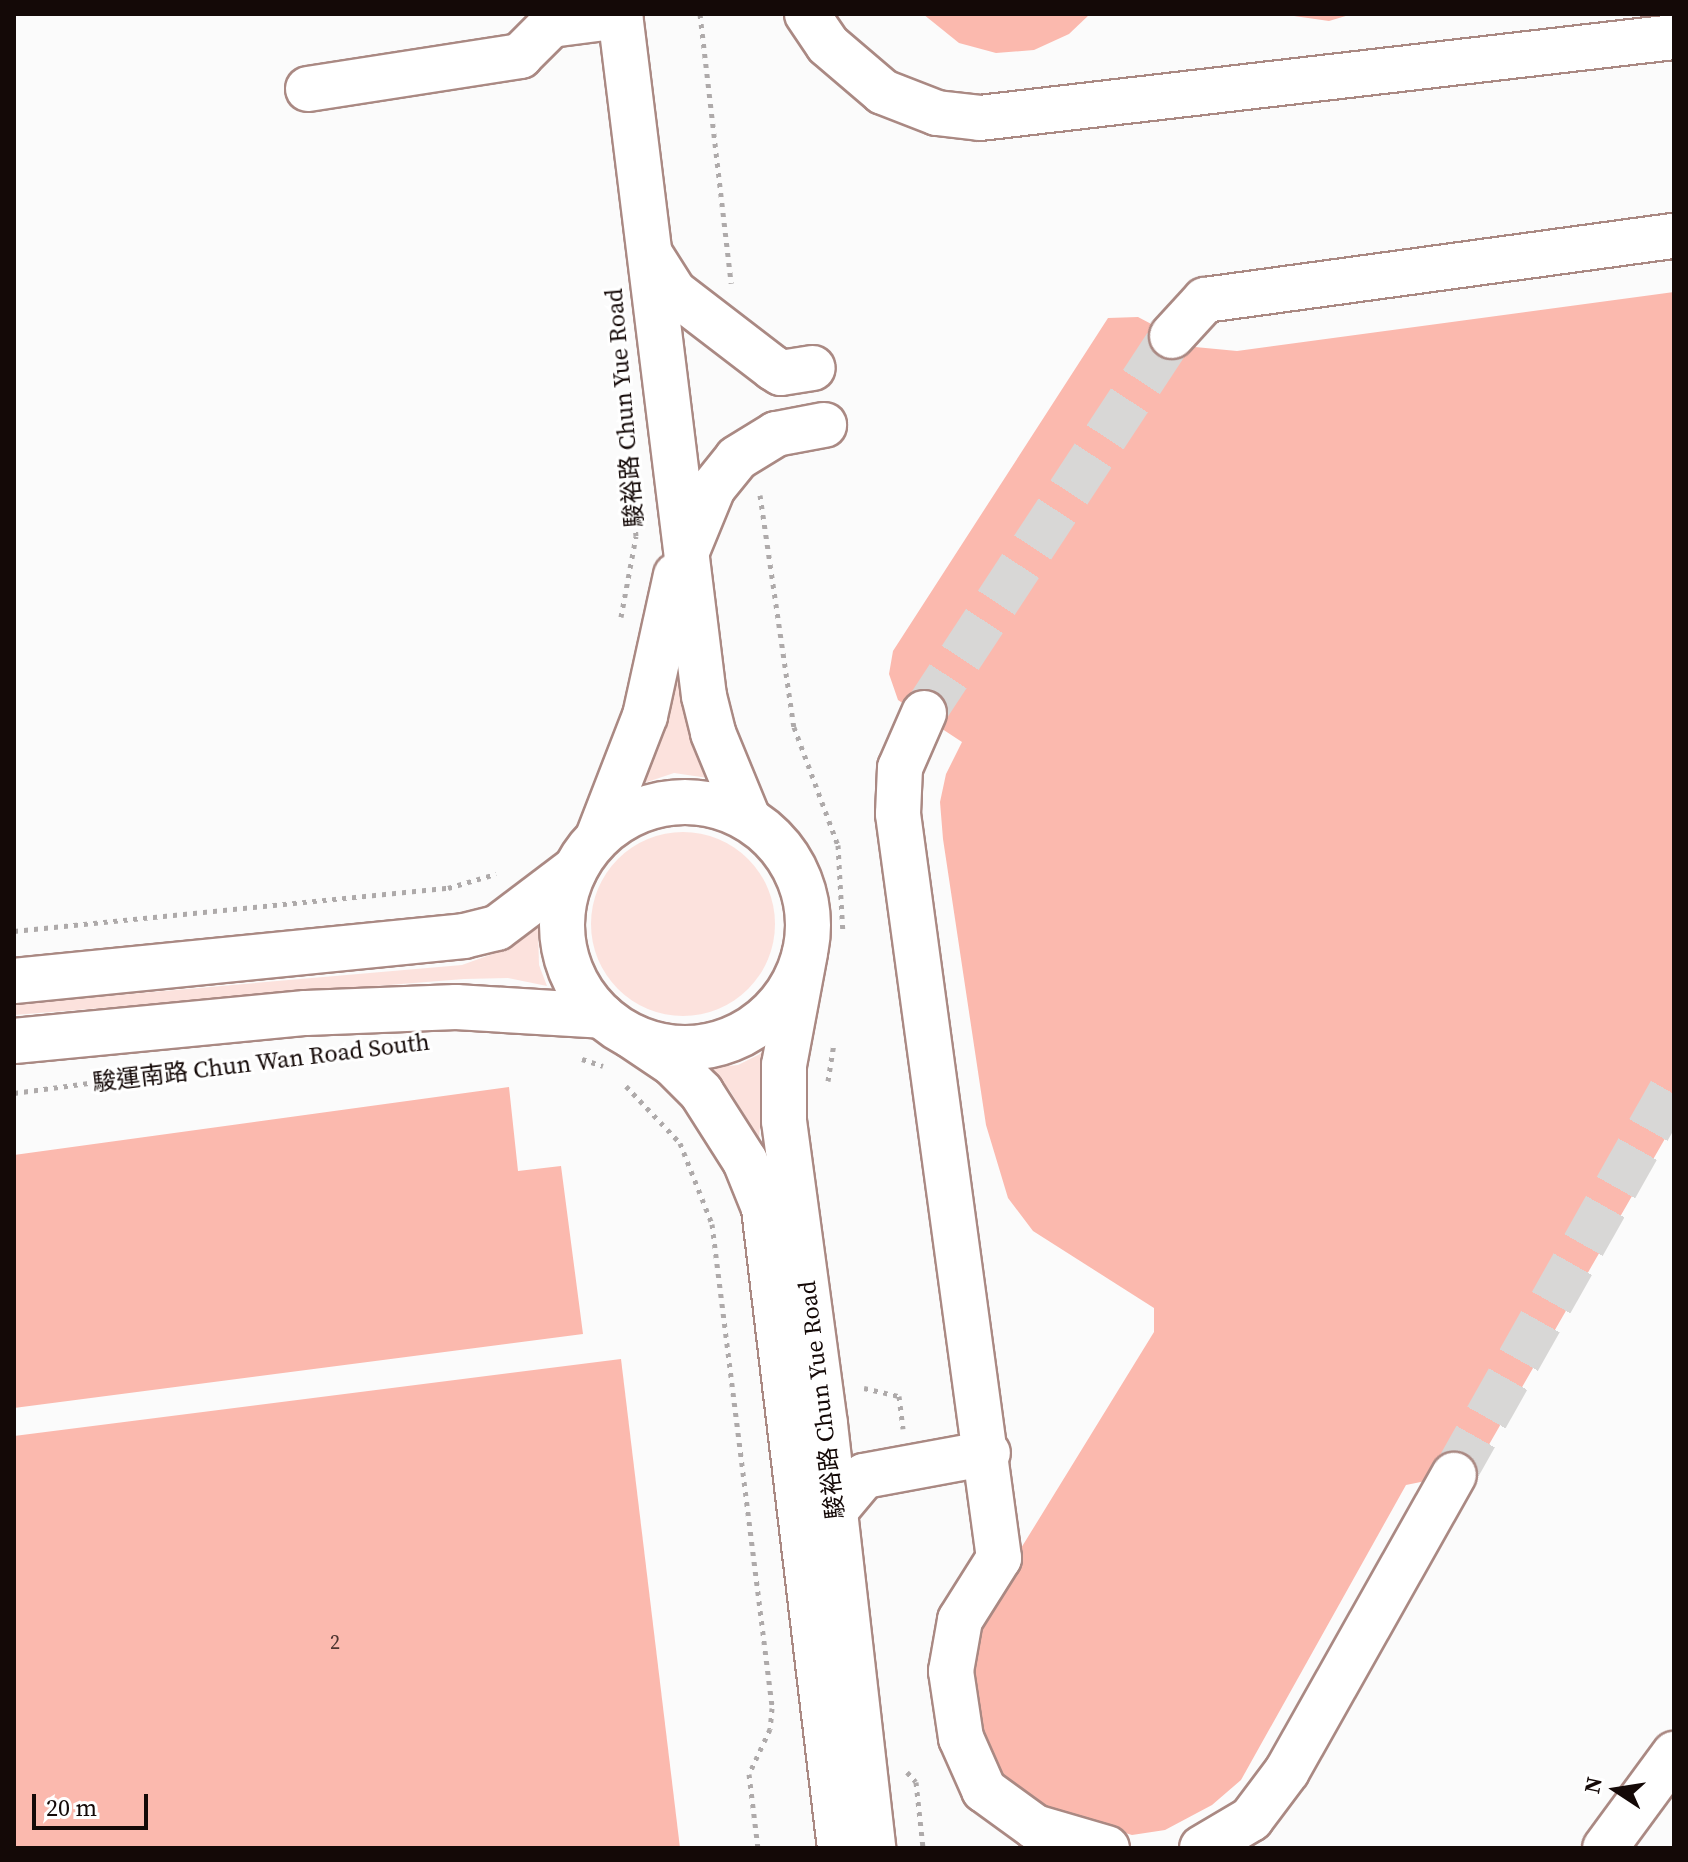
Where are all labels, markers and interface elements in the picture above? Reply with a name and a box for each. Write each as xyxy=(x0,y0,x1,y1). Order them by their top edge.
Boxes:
street label: 駿裕路 Chun Yue Road xyxy=(599,287,649,529)
street label: 駿運南路 Chun Wan Road South xyxy=(90,1027,432,1097)
street label: 駿裕路 Chun Yue Road xyxy=(792,1279,850,1521)
house number: 2 xyxy=(330,1630,340,1654)
north arrow xyxy=(1576,1750,1656,1830)
text: N xyxy=(1576,1774,1609,1796)
scale bar xyxy=(36,1778,152,1828)
text: 20 m xyxy=(46,1791,97,1824)

